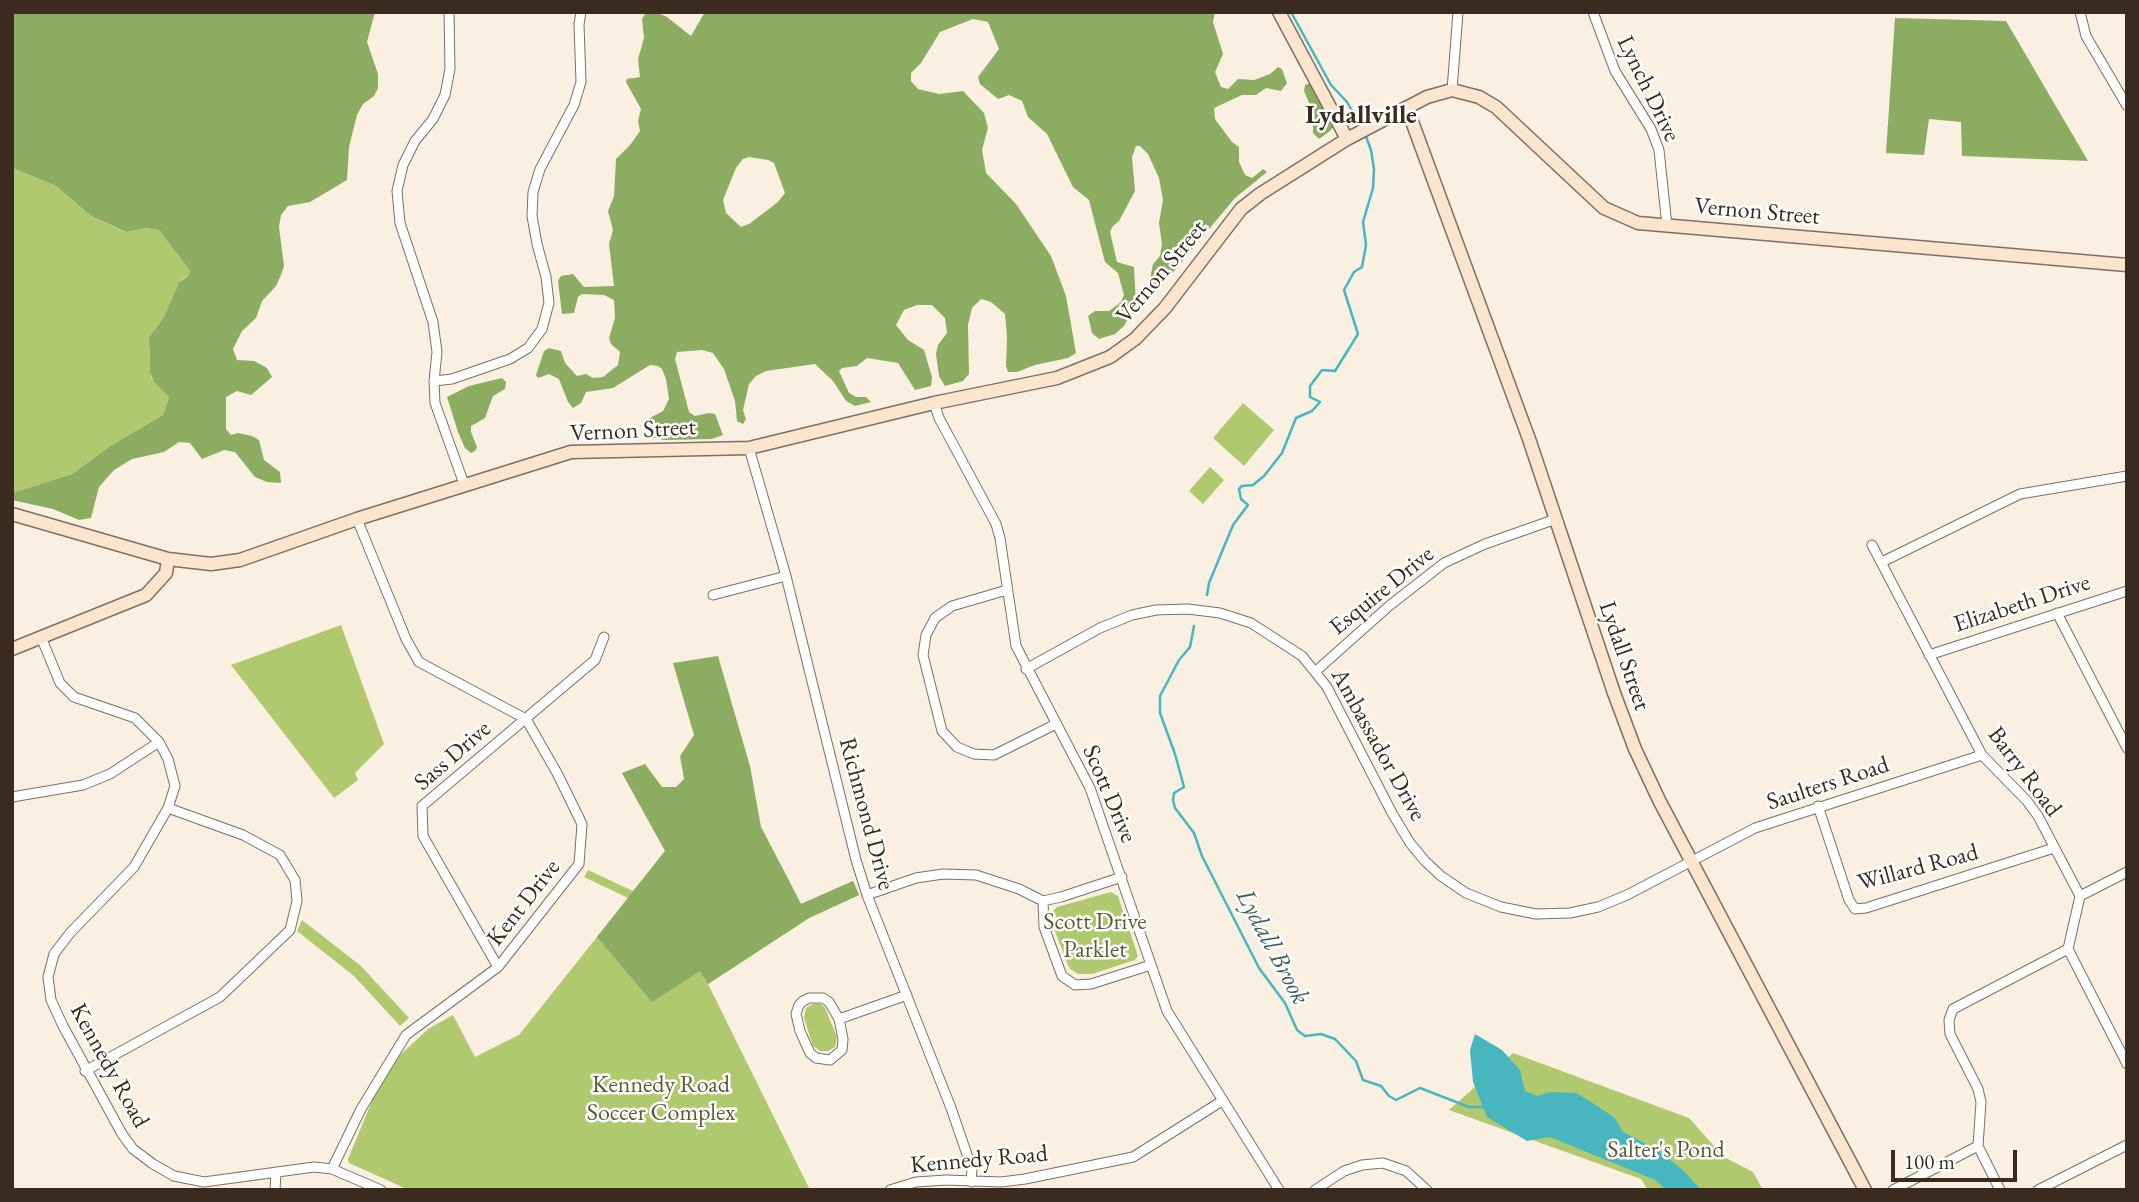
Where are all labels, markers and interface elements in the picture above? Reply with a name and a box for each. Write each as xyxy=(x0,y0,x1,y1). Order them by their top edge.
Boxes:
street label: Lynch Drive xyxy=(1610,31,1686,147)
district label: Lydallville xyxy=(1305,100,1417,132)
street label: Vernon Street xyxy=(1693,192,1821,232)
street label: Vernon Street xyxy=(1111,215,1213,329)
street label: Vernon Street xyxy=(569,413,697,449)
street label: Esquire Drive xyxy=(1324,540,1440,642)
street label: Elizabeth Drive xyxy=(1950,568,2094,640)
street label: Lydall Street xyxy=(1592,598,1656,714)
street label: Ambassador Drive xyxy=(1324,664,1432,826)
street label: Sass Drive xyxy=(409,715,497,797)
street label: Barry Road xyxy=(1981,721,2067,823)
street label: Richmond Drive xyxy=(832,735,900,893)
street label: Scott Drive xyxy=(1076,741,1142,847)
street label: Saulters Road xyxy=(1763,751,1893,817)
street label: Willard Road xyxy=(1855,838,1981,898)
street label: Kent Drive xyxy=(481,854,567,952)
water label: Lydall Brook xyxy=(1228,884,1316,1010)
park label: Scott Drive Parklet xyxy=(1043,908,1147,964)
street label: Kennedy Road xyxy=(63,999,155,1133)
park label: Kennedy Road Soccer Complex xyxy=(587,1071,735,1127)
park label: Salter's Pond xyxy=(1607,1136,1725,1164)
scale bar xyxy=(1894,1136,2020,1180)
street label: Kennedy Road xyxy=(909,1140,1049,1180)
text: 100 m xyxy=(1904,1148,1955,1175)

